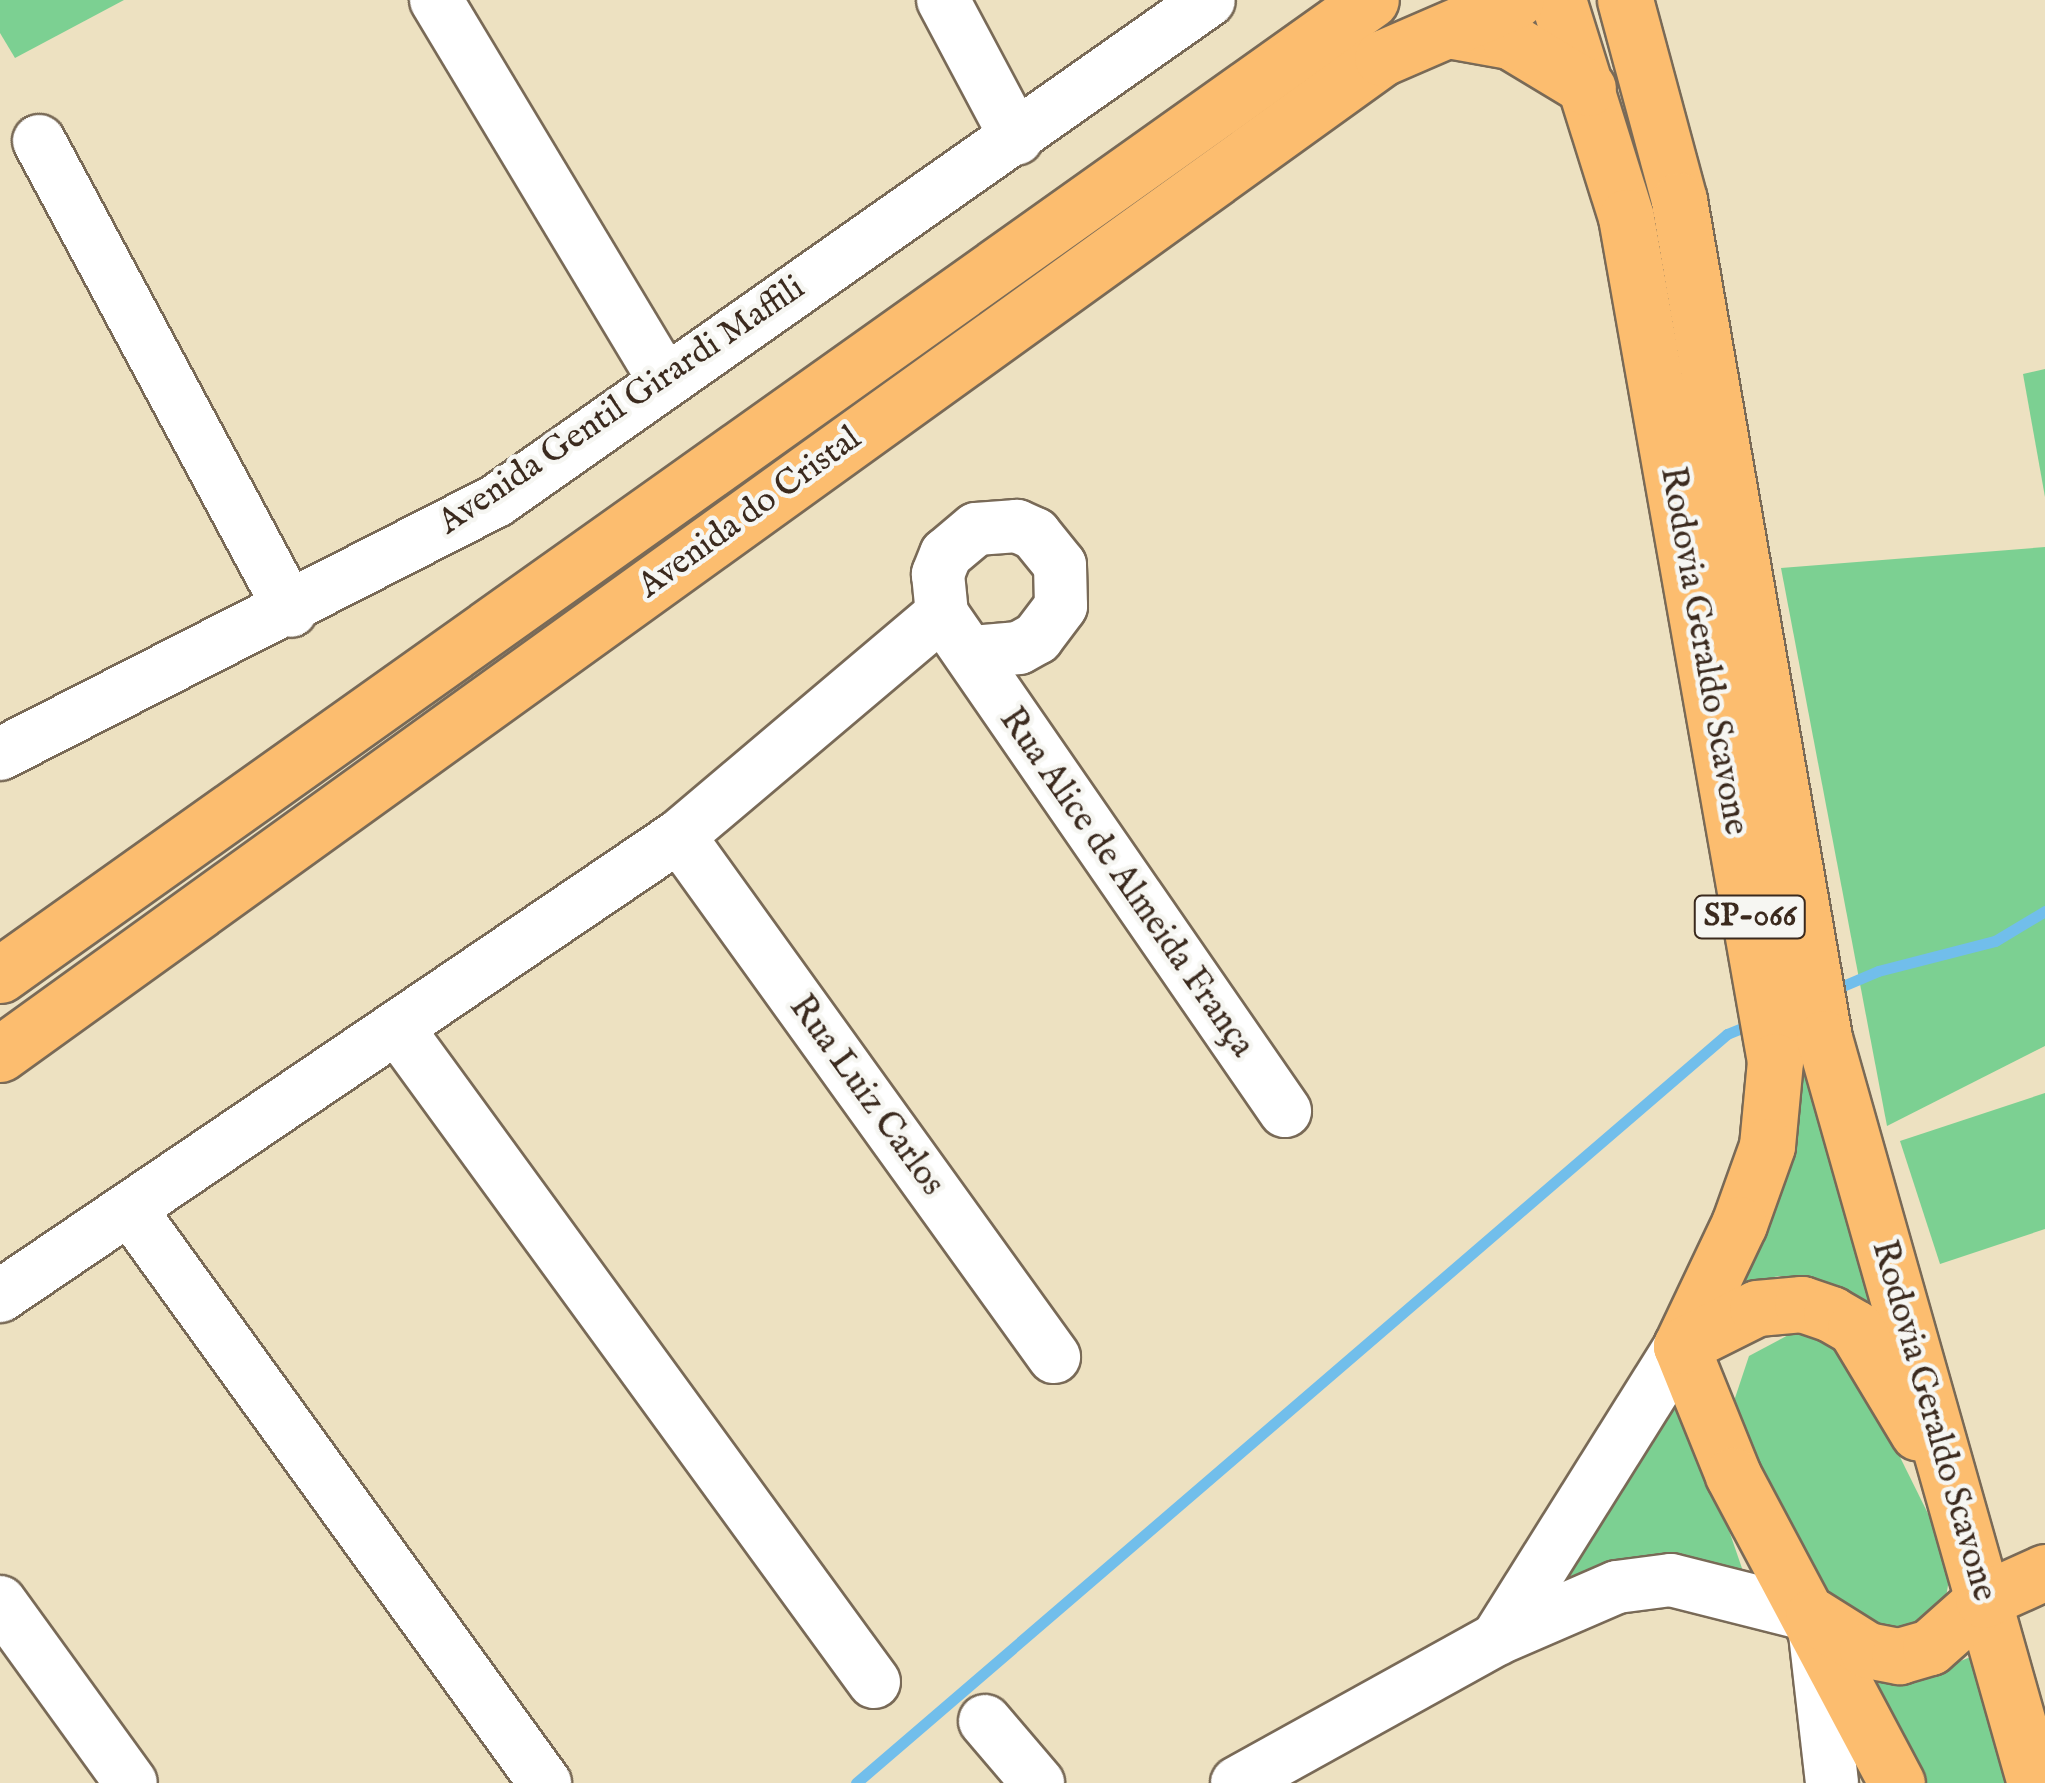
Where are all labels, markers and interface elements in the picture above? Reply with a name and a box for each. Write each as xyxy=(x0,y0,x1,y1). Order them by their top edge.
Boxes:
street label: Avenida Gentil Girardi Maffili xyxy=(431,268,813,544)
street label: Avenida do Cristal xyxy=(630,418,870,608)
street label: Rodovia Geraldo Scavone xyxy=(1650,464,1756,838)
street label: Rua Alice de Almeida França xyxy=(989,700,1263,1066)
road number: SP-066 xyxy=(1692,890,1808,944)
street label: Rua Luiz Carlos xyxy=(779,988,953,1204)
street label: Rodovia Geraldo Scavone xyxy=(1861,1236,2005,1606)

